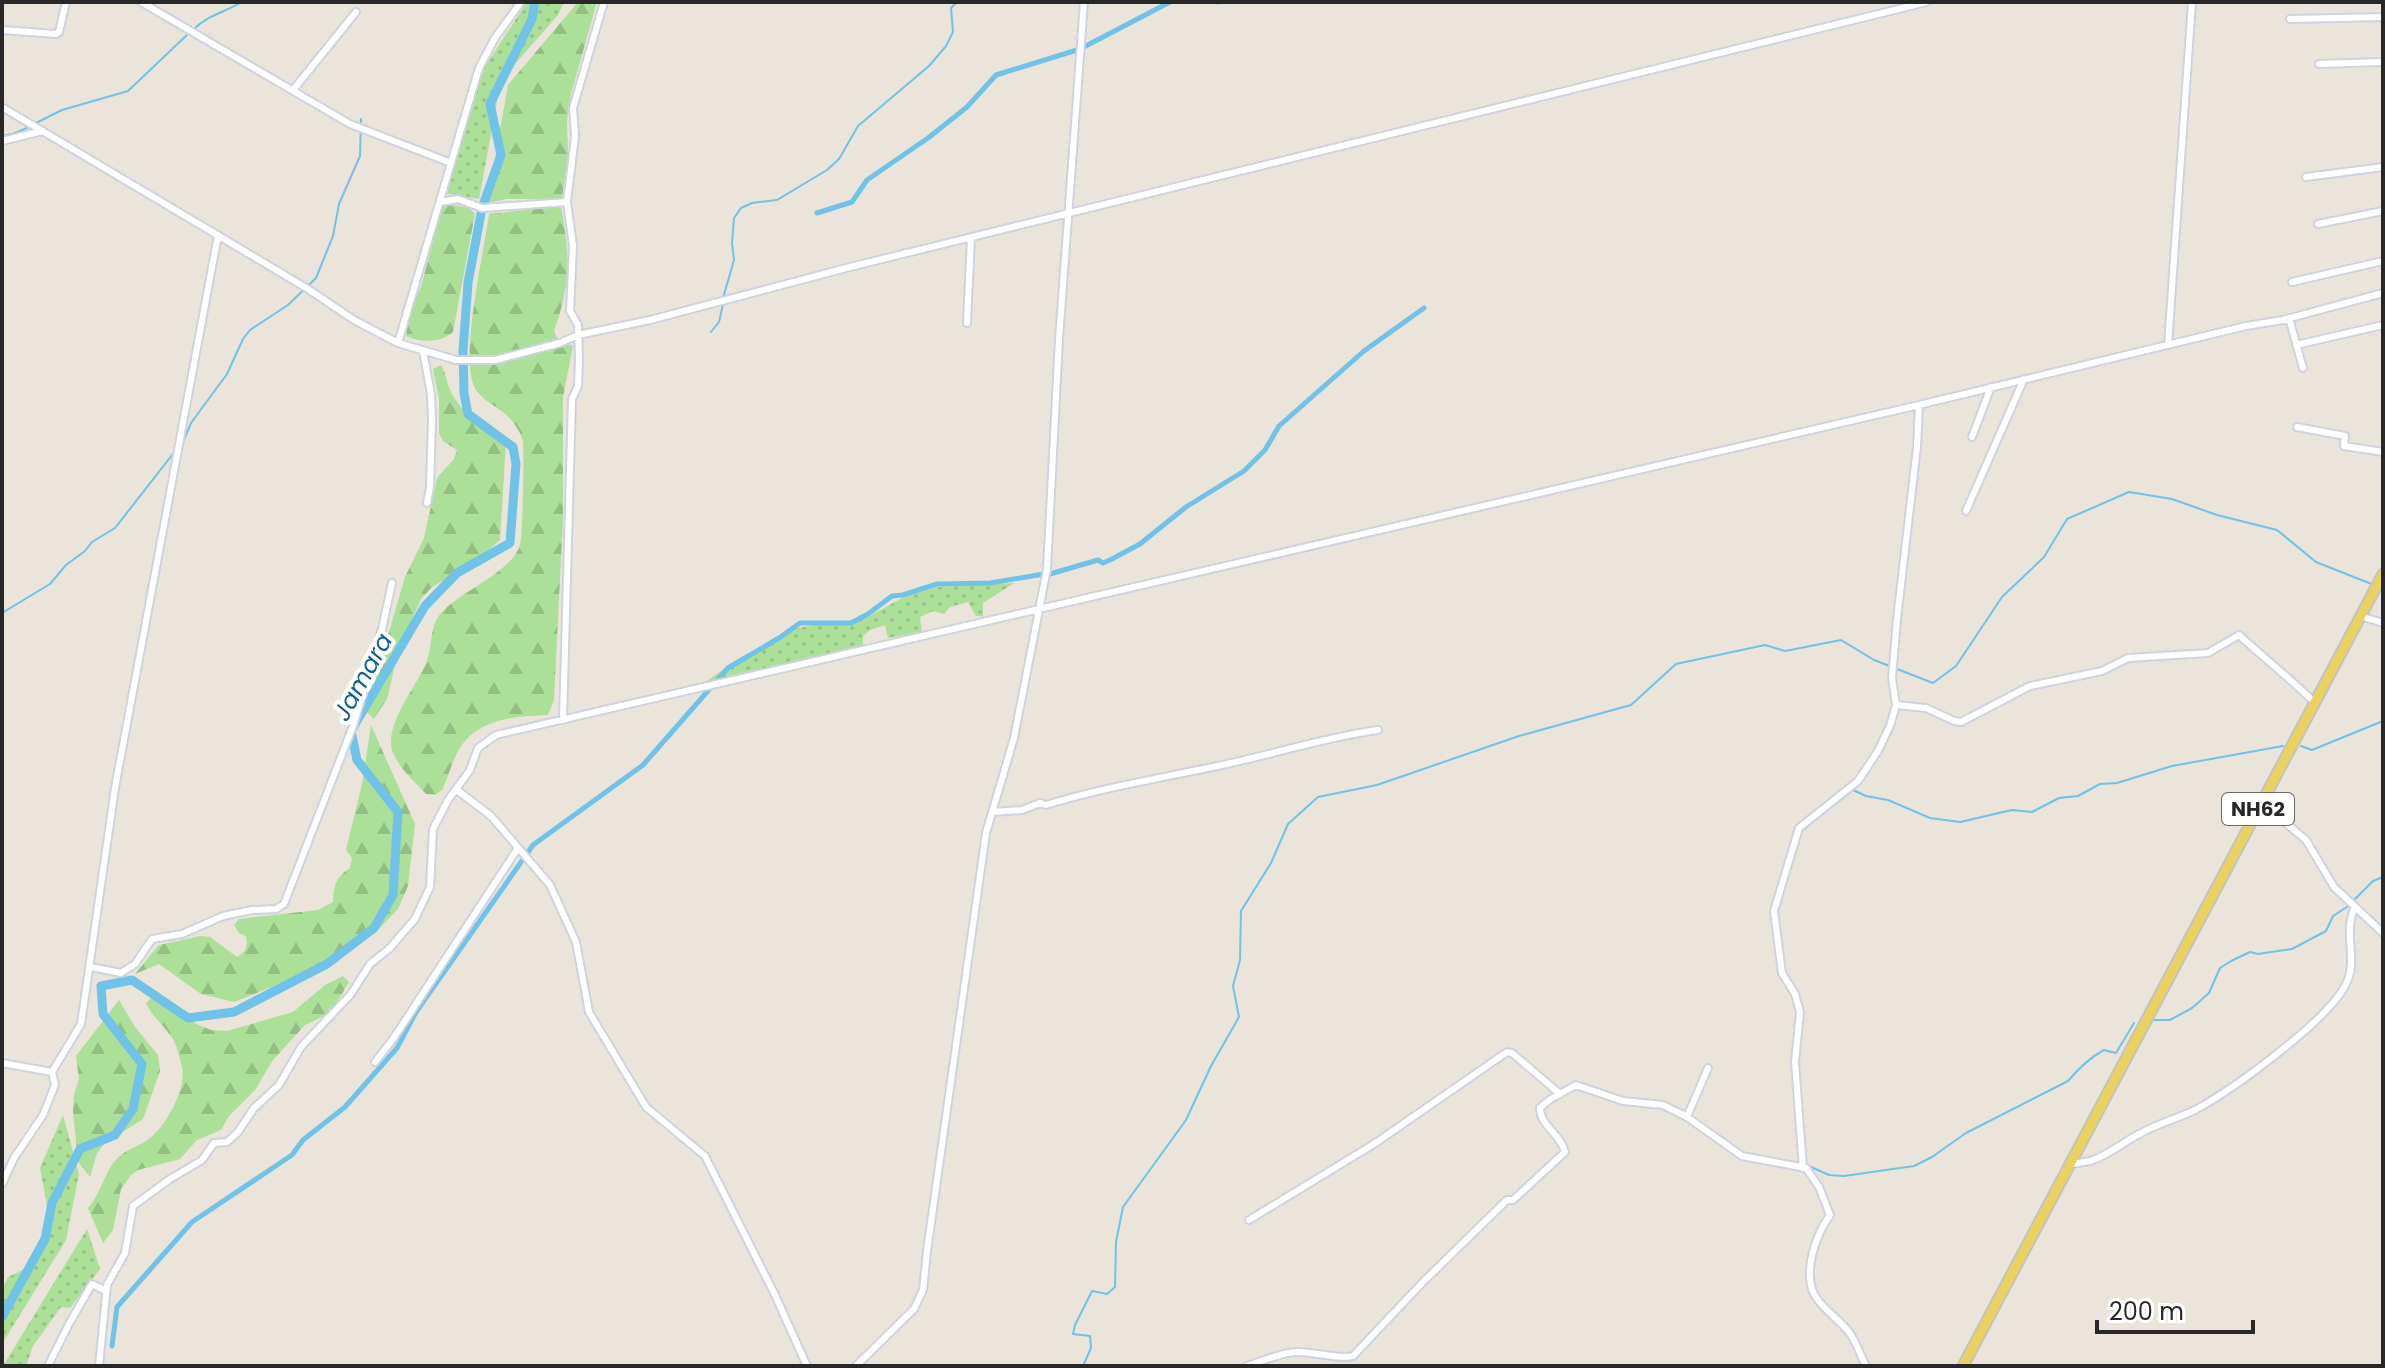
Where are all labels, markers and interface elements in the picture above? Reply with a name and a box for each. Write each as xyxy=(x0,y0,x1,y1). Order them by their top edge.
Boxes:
water label: Jamara xyxy=(325,627,400,726)
road number: NH62 xyxy=(2222,793,2294,825)
scale bar xyxy=(2097,1284,2253,1334)
text: 200 m xyxy=(2109,1295,2184,1328)

